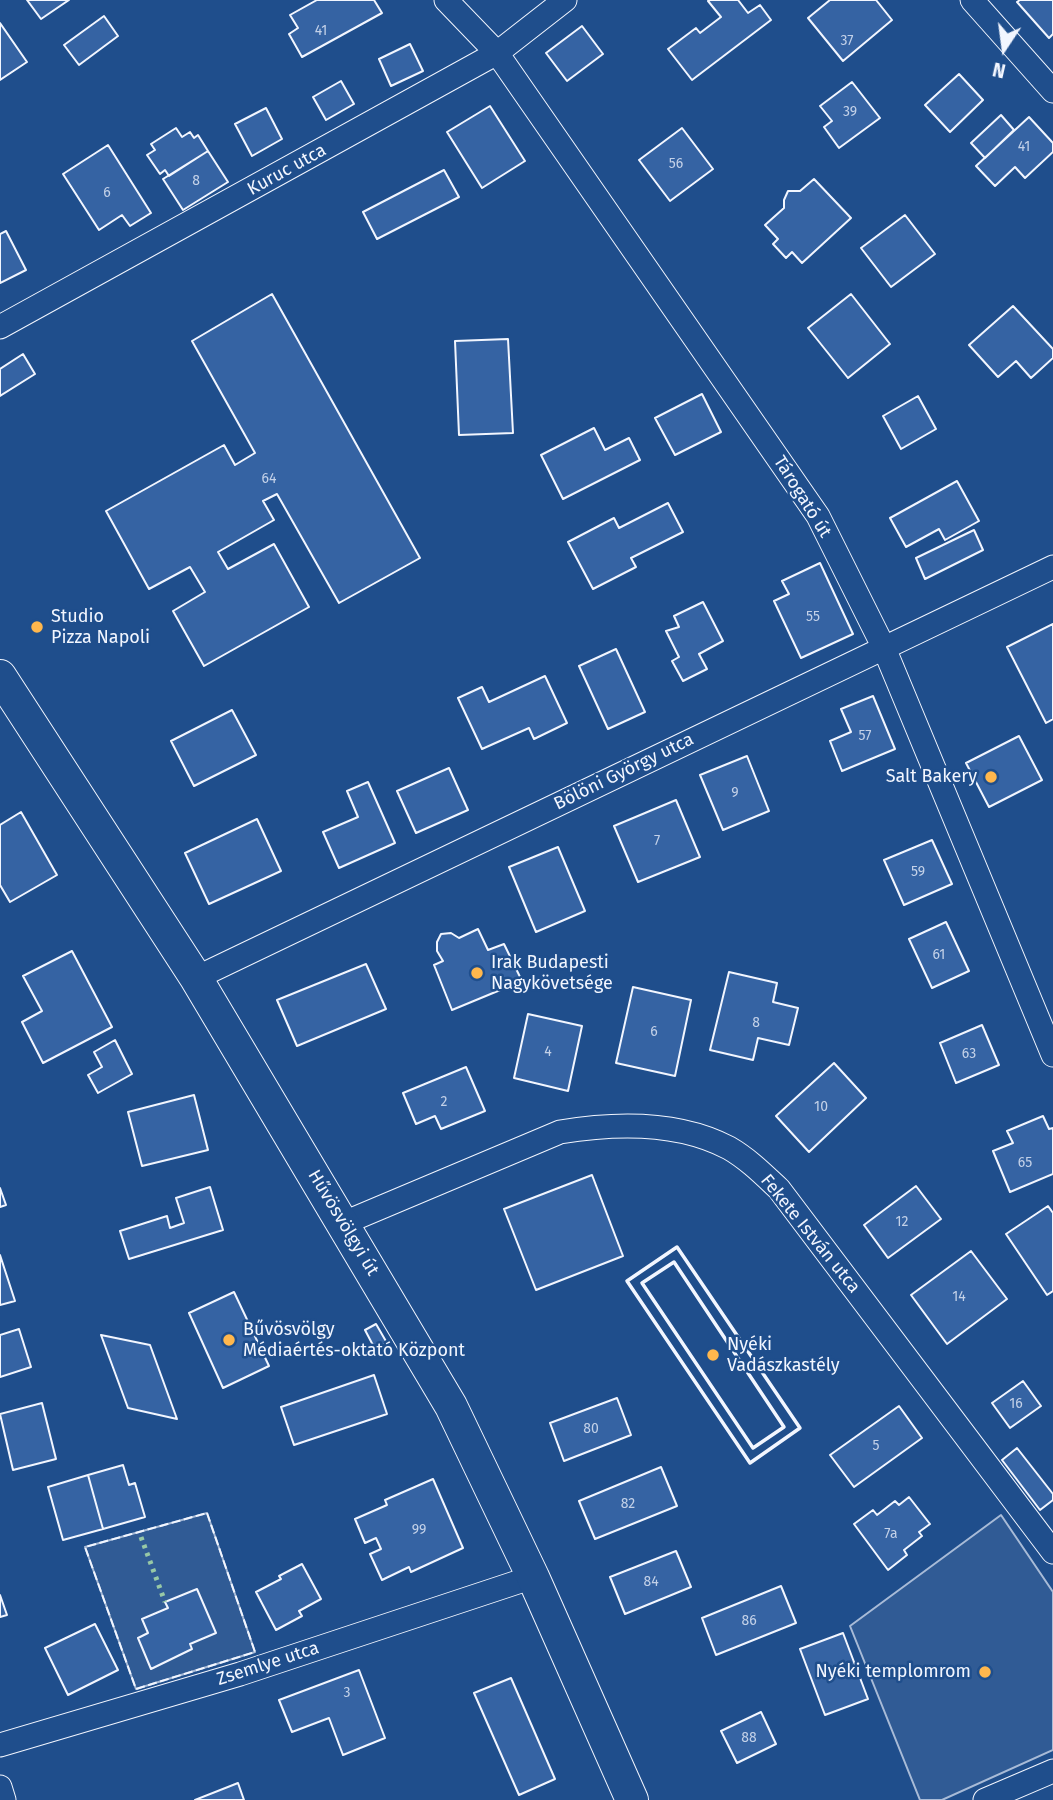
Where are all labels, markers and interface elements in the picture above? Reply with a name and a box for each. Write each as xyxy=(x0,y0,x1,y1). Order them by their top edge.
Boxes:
north arrow xyxy=(969,14,1039,84)
house number: 41 xyxy=(315,23,327,39)
house number: 37 xyxy=(840,33,854,49)
text: N xyxy=(990,57,1008,83)
house number: 39 xyxy=(843,104,857,120)
house number: 41 xyxy=(1018,139,1030,155)
street label: Kuruc utca xyxy=(244,140,330,200)
house number: 56 xyxy=(669,156,683,172)
house number: 8 xyxy=(192,173,200,189)
house number: 6 xyxy=(103,185,111,201)
street label: Tárogató út xyxy=(768,452,836,542)
house number: 64 xyxy=(262,471,276,487)
place label: Studio Pizza Napoli xyxy=(51,606,150,648)
house number: 55 xyxy=(806,609,820,625)
marker: Studio Pizza Napoli xyxy=(29,619,45,635)
house number: 57 xyxy=(859,728,871,744)
street label: Bölöni György utca xyxy=(551,729,697,815)
place label: Salt Bakery xyxy=(886,766,977,788)
marker: Salt Bakery xyxy=(983,769,999,785)
house number: 9 xyxy=(731,785,739,801)
house number: 7 xyxy=(654,833,660,849)
house number: 59 xyxy=(911,864,925,880)
house number: 61 xyxy=(933,947,945,963)
place label: Irak Budapesti Nagykövetsége xyxy=(491,952,613,995)
marker: Irak Budapesti Nagykövetsége xyxy=(469,965,485,981)
house number: 8 xyxy=(752,1015,760,1031)
house number: 6 xyxy=(650,1024,658,1040)
house number: 4 xyxy=(544,1044,552,1060)
house number: 63 xyxy=(962,1046,976,1062)
house number: 2 xyxy=(441,1094,447,1110)
house number: 10 xyxy=(814,1099,828,1115)
house number: 65 xyxy=(1018,1155,1032,1171)
street label: Hűvösvölgyi út xyxy=(303,1166,383,1280)
street label: Fekete István utca xyxy=(756,1170,864,1298)
house number: 12 xyxy=(896,1214,908,1230)
house number: 14 xyxy=(952,1289,966,1305)
place label: Bűvösvölgy Médiaértés-oktató Központ xyxy=(243,1319,465,1362)
marker: Bűvösvölgy Médiaértés-oktató Központ xyxy=(221,1332,237,1348)
place label: Nyéki Vadászkastély xyxy=(727,1334,840,1376)
marker: Nyéki Vadászkastély xyxy=(705,1347,721,1363)
house number: 16 xyxy=(1009,1396,1023,1412)
house number: 80 xyxy=(583,1421,599,1437)
house number: 5 xyxy=(872,1438,880,1454)
house number: 82 xyxy=(621,1496,635,1512)
house number: 99 xyxy=(412,1522,426,1538)
house number: 7a xyxy=(884,1526,898,1542)
house number: 84 xyxy=(643,1574,659,1590)
house number: 86 xyxy=(741,1613,757,1629)
street label: Zsemlye utca xyxy=(214,1637,322,1691)
place label: Nyéki templomrom xyxy=(815,1661,971,1683)
marker: Nyéki templomrom xyxy=(977,1664,993,1680)
house number: 3 xyxy=(344,1685,350,1701)
house number: 88 xyxy=(741,1730,757,1746)

